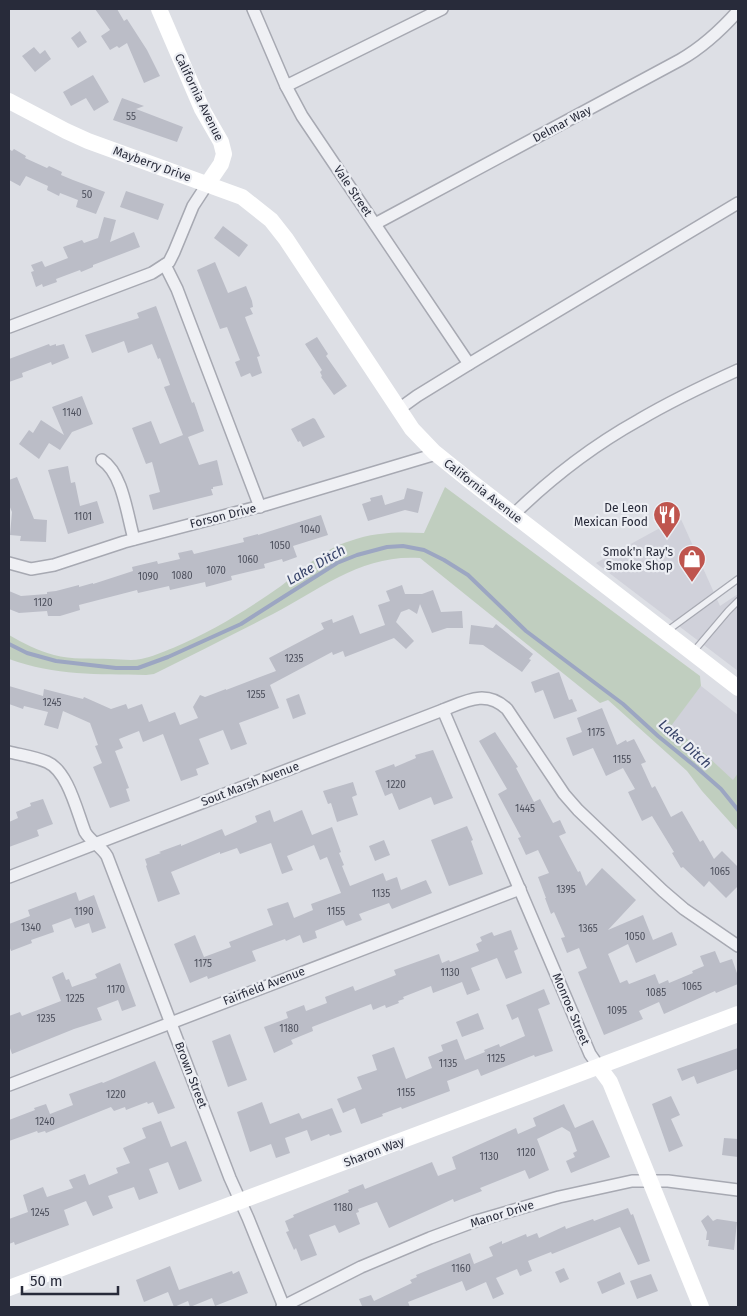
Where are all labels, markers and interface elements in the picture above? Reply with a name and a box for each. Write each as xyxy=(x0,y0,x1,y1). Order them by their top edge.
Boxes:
street label: California Avenue xyxy=(172,51,226,143)
street label: Delmar Way xyxy=(530,103,594,145)
house number: 55 xyxy=(126,111,136,123)
street label: Mayberry Drive xyxy=(111,143,193,185)
street label: Vale Street xyxy=(331,163,375,220)
house number: 50 xyxy=(82,189,93,201)
house number: 1140 xyxy=(62,407,82,419)
street label: California Avenue xyxy=(441,456,525,526)
restaurant icon: De Leon Mexican Food xyxy=(652,500,682,539)
street label: Forson Drive xyxy=(188,501,258,531)
place label: De Leon Mexican Food xyxy=(574,501,648,529)
house number: 1101 xyxy=(74,511,92,523)
house number: 1040 xyxy=(300,524,321,536)
house number: 1050 xyxy=(270,540,291,552)
water label: Lake Ditch xyxy=(283,541,349,589)
shop icon: Smok'n Ray's Smoke Shop xyxy=(677,544,707,583)
place label: Smok'n Ray's Smoke Shop xyxy=(603,545,673,573)
house number: 1060 xyxy=(238,554,259,566)
house number: 1070 xyxy=(206,565,226,577)
house number: 1080 xyxy=(172,570,193,582)
house number: 1090 xyxy=(138,571,159,583)
house number: 1120 xyxy=(33,597,53,609)
house number: 1235 xyxy=(284,653,304,665)
house number: 1255 xyxy=(246,689,266,701)
house number: 1245 xyxy=(42,697,62,709)
water label: Lake Ditch xyxy=(655,716,715,772)
house number: 1175 xyxy=(587,727,605,739)
house number: 1155 xyxy=(613,754,631,766)
street label: Sout Marsh Avenue xyxy=(199,759,301,809)
house number: 1220 xyxy=(386,779,406,791)
house number: 1445 xyxy=(515,803,535,815)
house number: 1065 xyxy=(710,866,730,878)
house number: 1395 xyxy=(556,884,576,896)
house number: 1135 xyxy=(372,888,390,900)
house number: 1190 xyxy=(74,906,94,918)
house number: 1155 xyxy=(327,906,345,918)
house number: 1340 xyxy=(21,922,42,934)
house number: 1365 xyxy=(578,923,598,935)
house number: 1050 xyxy=(625,931,646,943)
house number: 1175 xyxy=(194,958,212,970)
street label: Fairfield Avenue xyxy=(221,964,307,1008)
house number: 1130 xyxy=(440,967,460,979)
street label: Monroe Street xyxy=(550,971,593,1048)
house number: 1065 xyxy=(682,981,702,993)
house number: 1170 xyxy=(107,984,126,996)
house number: 1085 xyxy=(646,987,666,999)
house number: 1225 xyxy=(65,993,85,1005)
house number: 1095 xyxy=(607,1005,627,1017)
house number: 1235 xyxy=(36,1013,56,1025)
house number: 1180 xyxy=(279,1023,299,1035)
street label: Brown Street xyxy=(172,1040,210,1111)
house number: 1125 xyxy=(487,1053,505,1065)
house number: 1135 xyxy=(439,1058,457,1070)
house number: 1155 xyxy=(397,1087,415,1099)
house number: 1220 xyxy=(106,1089,126,1101)
house number: 1240 xyxy=(35,1116,55,1128)
street label: Sharon Way xyxy=(342,1134,406,1170)
house number: 1120 xyxy=(516,1147,536,1159)
house number: 1130 xyxy=(479,1151,499,1163)
street label: Manor Drive xyxy=(468,1198,536,1230)
house number: 1180 xyxy=(333,1202,353,1214)
house number: 1245 xyxy=(30,1207,50,1219)
house number: 1160 xyxy=(451,1263,471,1275)
scale bar xyxy=(22,1264,119,1296)
text: 50 m xyxy=(30,1272,63,1290)

